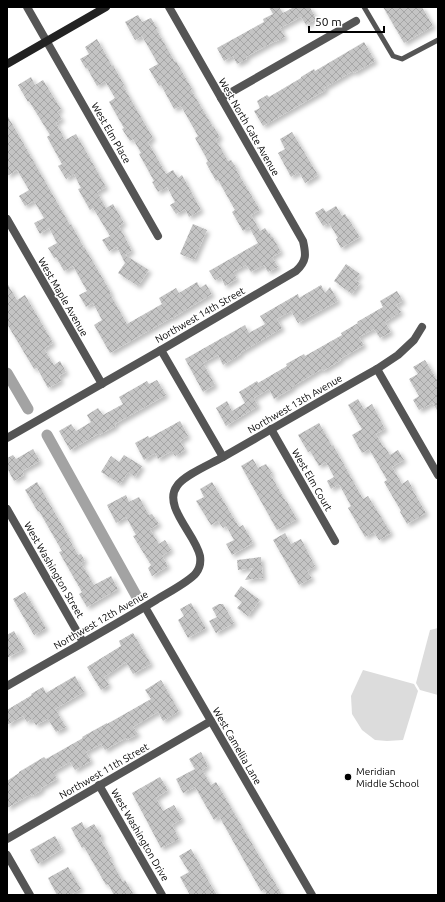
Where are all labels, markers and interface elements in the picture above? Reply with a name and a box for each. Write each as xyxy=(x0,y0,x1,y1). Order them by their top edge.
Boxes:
scale bar xyxy=(309,8,384,34)
text: 50 m xyxy=(315,15,342,28)
street label: West North Gate Avenue xyxy=(216,76,282,178)
street label: West Elm Place xyxy=(89,101,133,165)
street label: West Maple Avenue xyxy=(36,256,90,338)
street label: Northwest 14th Street xyxy=(153,285,247,345)
street label: Northwest 13th Avenue xyxy=(246,372,344,436)
street label: West Elm Court xyxy=(290,447,334,513)
street label: West Washington Street xyxy=(22,520,86,620)
street label: Northwest 12th Avenue xyxy=(52,588,150,652)
street label: West Camellia Lane xyxy=(210,705,264,787)
street label: Northwest 11th Street xyxy=(57,741,151,801)
place label: Meridian Middle School xyxy=(356,766,420,789)
marker: Meridian Middle School xyxy=(343,772,353,782)
street label: West Washington Drive xyxy=(109,787,171,883)

